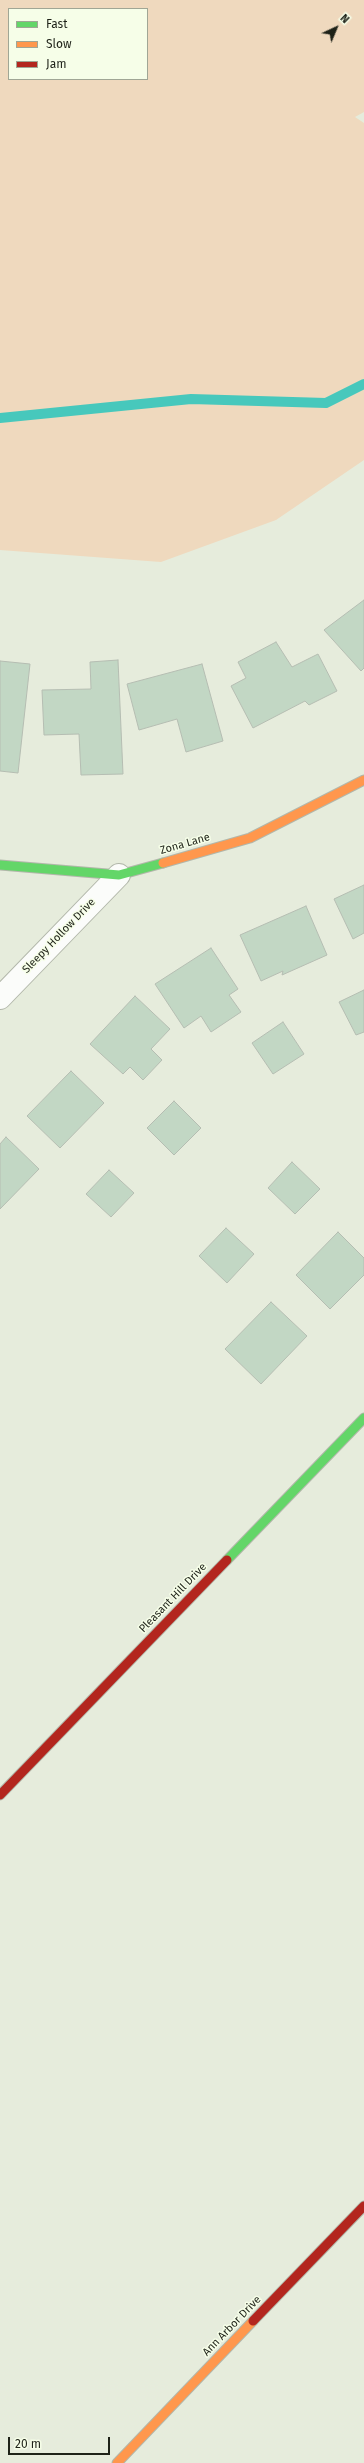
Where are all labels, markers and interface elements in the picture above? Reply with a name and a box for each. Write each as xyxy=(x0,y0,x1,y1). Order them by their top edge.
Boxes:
legend xyxy=(8,8,148,80)
north arrow xyxy=(316,8,356,48)
text: N xyxy=(338,12,352,26)
text: Fast xyxy=(46,17,68,31)
text: Slow xyxy=(46,37,72,51)
text: Jam xyxy=(46,57,66,71)
street label: Zona Lane xyxy=(159,831,211,857)
street label: Sleepy Hollow Drive xyxy=(20,896,98,976)
street label: Pleasant Hill Drive xyxy=(137,1561,209,1635)
street label: Ann Arbor Drive xyxy=(200,2293,264,2359)
scale bar xyxy=(10,2429,112,2455)
text: 20 m xyxy=(15,2437,41,2451)

